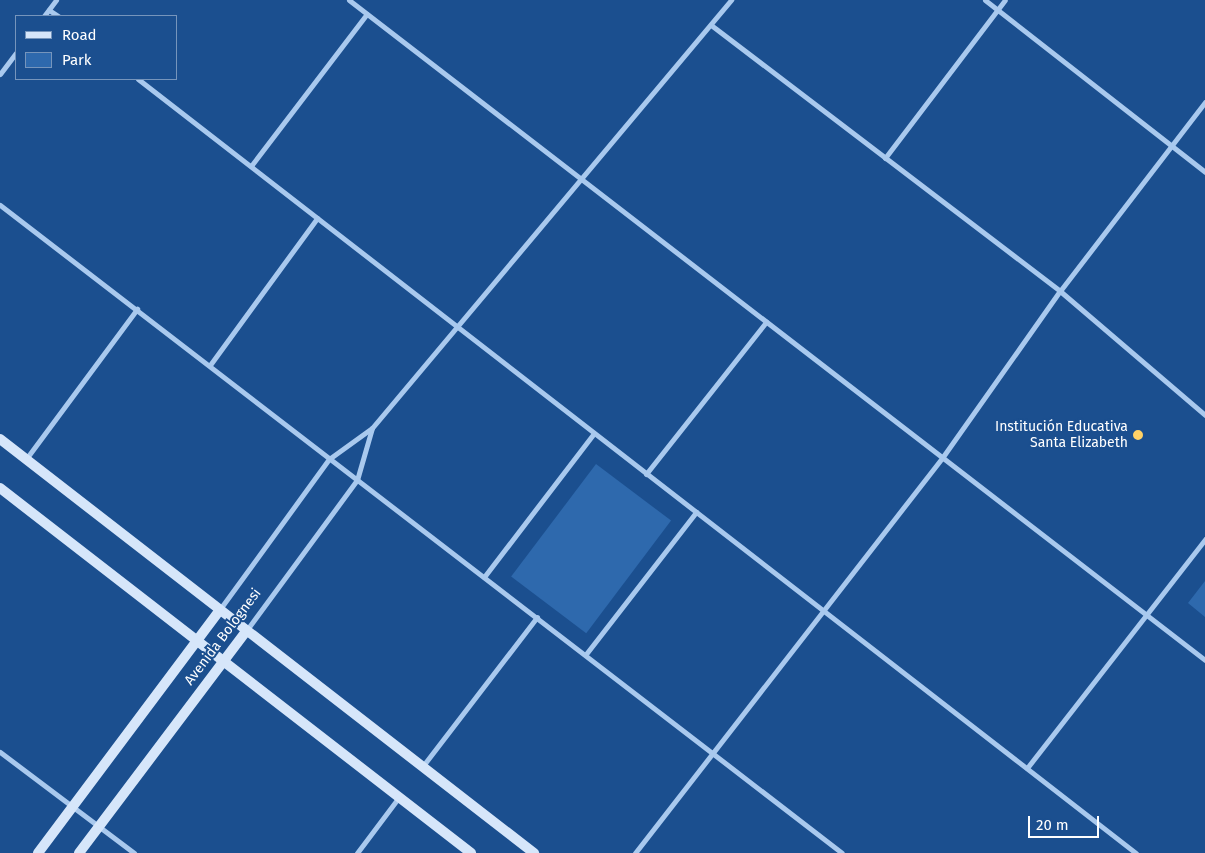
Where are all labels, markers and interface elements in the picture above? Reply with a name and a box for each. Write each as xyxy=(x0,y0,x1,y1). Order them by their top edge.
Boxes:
legend xyxy=(15,15,178,80)
text: Road xyxy=(62,26,97,44)
text: Park xyxy=(62,51,92,69)
place label: Institución Educativa Santa Elizabeth xyxy=(995,419,1128,452)
marker: Institución Educativa Santa Elizabeth xyxy=(1132,429,1144,441)
street label: Avenida Bolognesi xyxy=(181,585,265,689)
scale bar xyxy=(1030,806,1101,838)
text: 20 m xyxy=(1036,816,1069,834)

